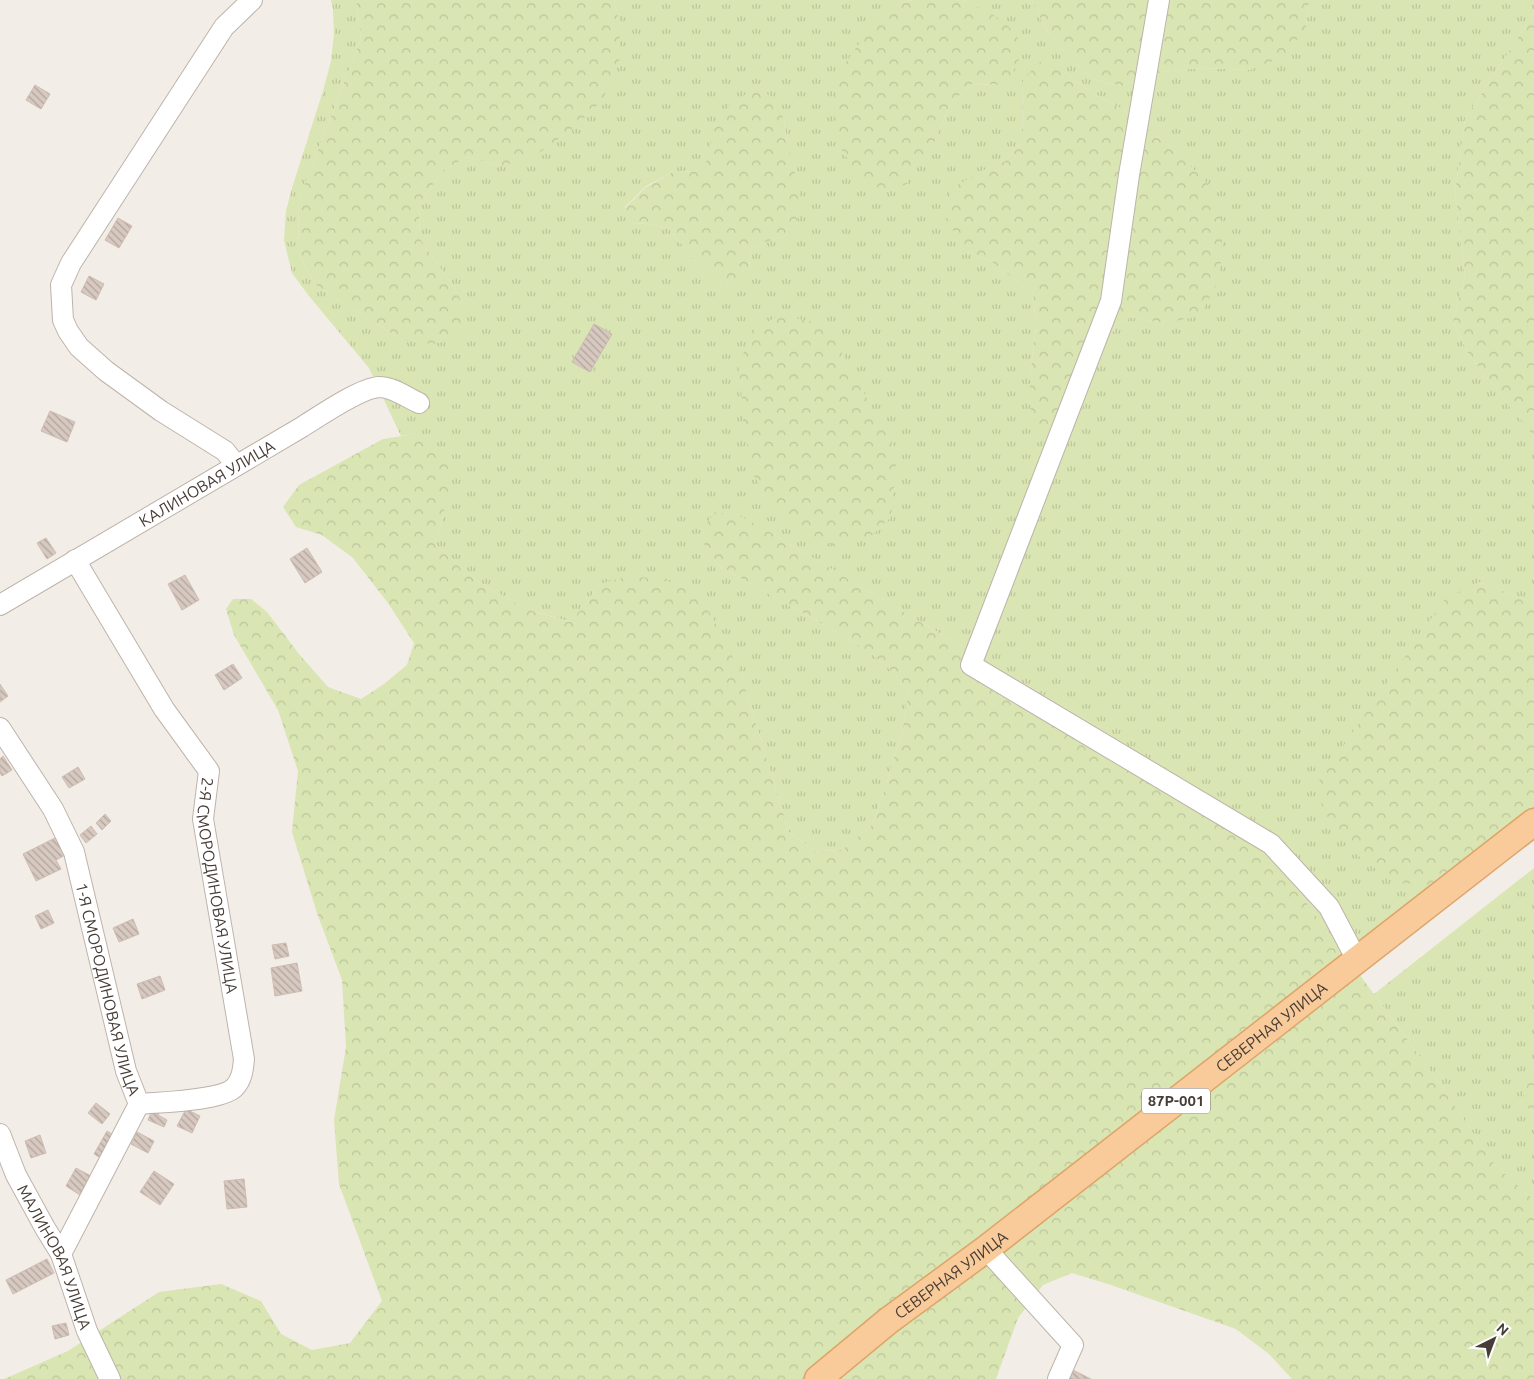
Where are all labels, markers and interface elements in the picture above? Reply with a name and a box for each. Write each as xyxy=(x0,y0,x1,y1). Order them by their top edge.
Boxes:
street label: КАЛИНОВАЯ УЛИЦА xyxy=(136,436,278,530)
street label: 2-Я СМОРОДИНОВАЯ УЛИЦА xyxy=(193,776,242,995)
street label: 1-Я СМОРОДИНОВАЯ УЛИЦА xyxy=(73,881,144,1099)
street label: СЕВЕРНАЯ УЛИЦА xyxy=(1212,978,1331,1076)
road number: 87Р-001 xyxy=(1142,1088,1210,1114)
street label: МАЛИНОВАЯ УЛИЦА xyxy=(14,1181,95,1332)
street label: СЕВЕРНАЯ УЛИЦА xyxy=(891,1227,1011,1322)
north arrow xyxy=(1469,1314,1519,1364)
text: N xyxy=(1493,1320,1512,1339)

